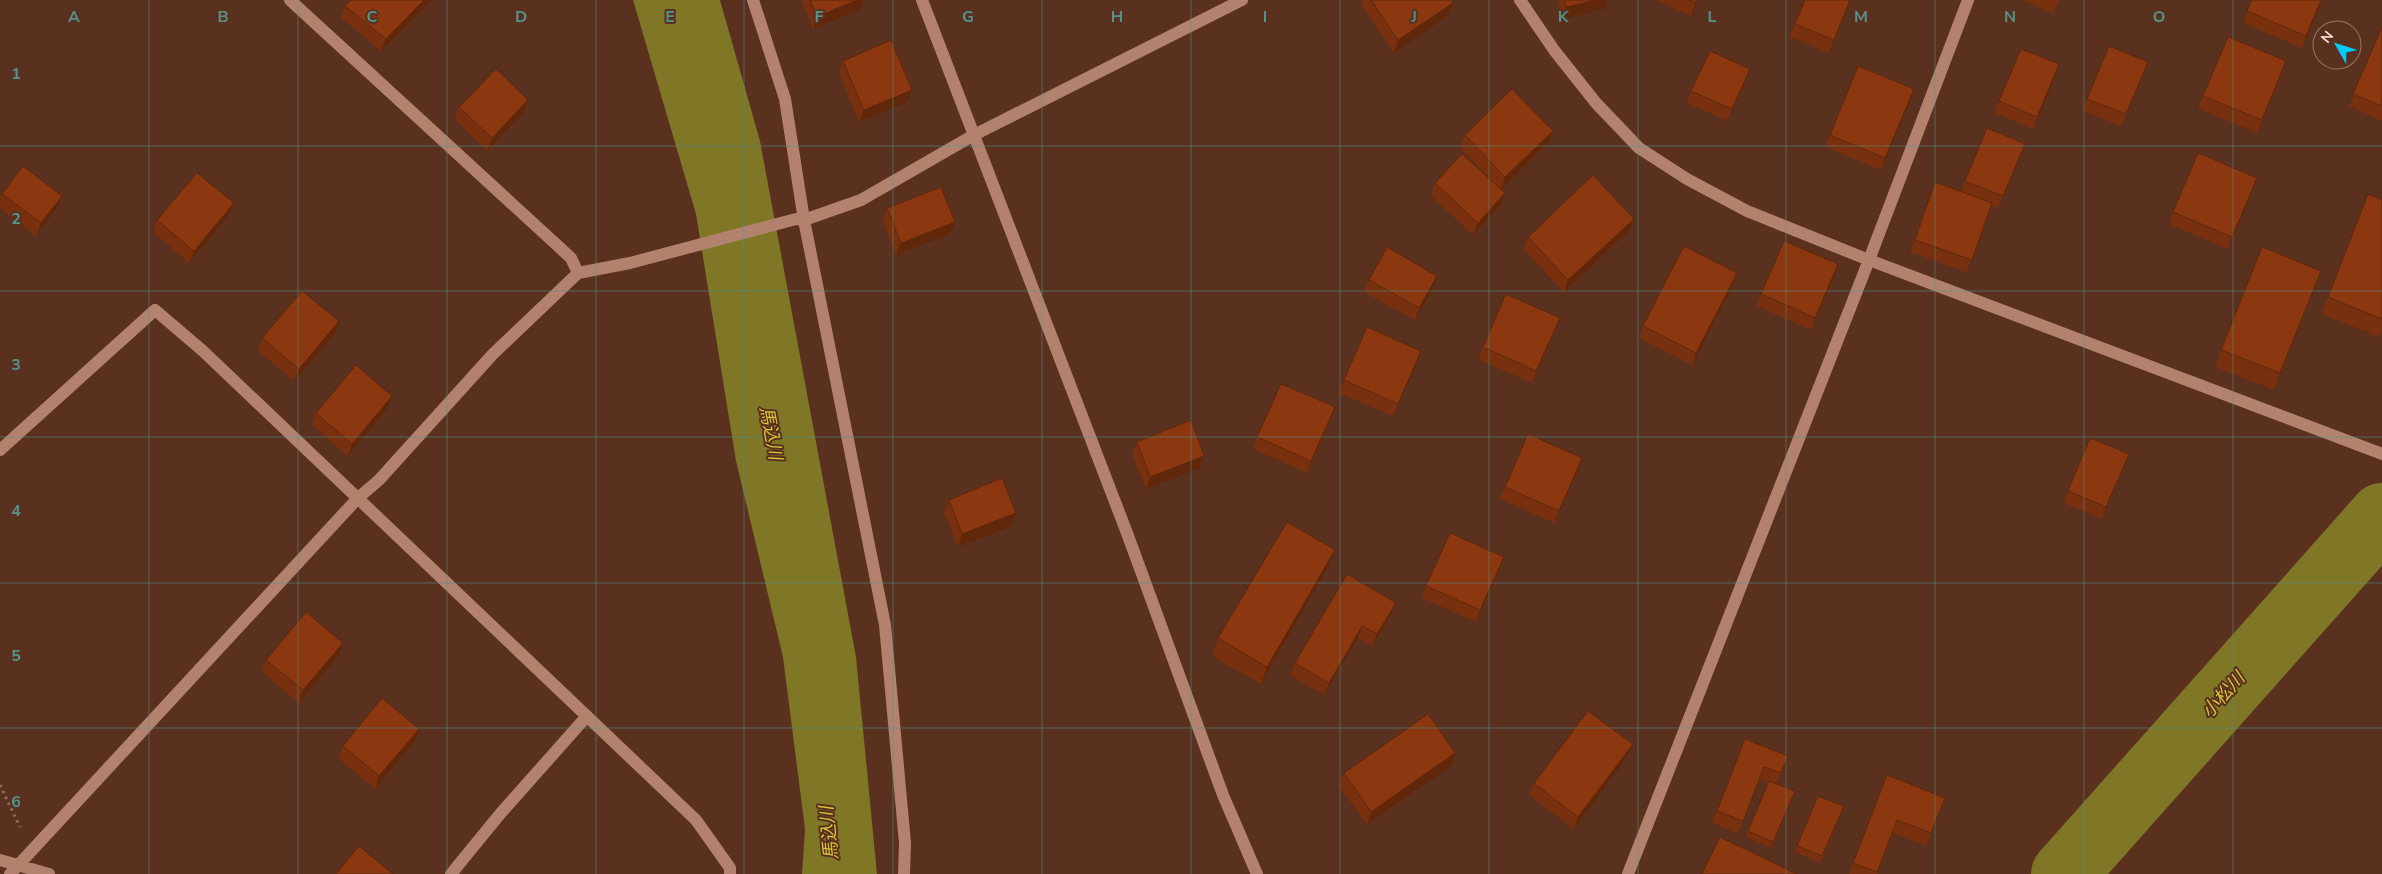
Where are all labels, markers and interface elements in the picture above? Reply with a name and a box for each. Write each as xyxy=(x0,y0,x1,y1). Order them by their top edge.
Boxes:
text: A xyxy=(68,6,80,28)
text: B xyxy=(217,6,229,28)
text: C xyxy=(367,6,378,28)
text: D xyxy=(515,6,527,28)
text: E xyxy=(665,6,675,28)
text: F xyxy=(815,6,824,28)
text: G xyxy=(962,6,974,28)
text: H xyxy=(1111,6,1123,28)
text: I xyxy=(1263,6,1267,28)
text: J xyxy=(1410,6,1417,28)
text: K xyxy=(1558,6,1570,28)
text: L xyxy=(1708,6,1717,28)
text: M xyxy=(1854,6,1868,28)
text: N xyxy=(2004,6,2016,28)
text: O xyxy=(2153,6,2165,28)
north arrow xyxy=(2312,20,2362,70)
text: N xyxy=(2317,27,2338,47)
text: 1 xyxy=(11,63,21,85)
text: 2 xyxy=(11,208,21,230)
text: 3 xyxy=(11,354,21,376)
water label: 馬込川 xyxy=(754,404,788,464)
text: 4 xyxy=(11,500,21,522)
text: 5 xyxy=(11,645,21,667)
water label: 小松川 xyxy=(2196,665,2251,723)
text: 6 xyxy=(11,791,21,813)
water label: 馬込川 xyxy=(814,803,844,861)

